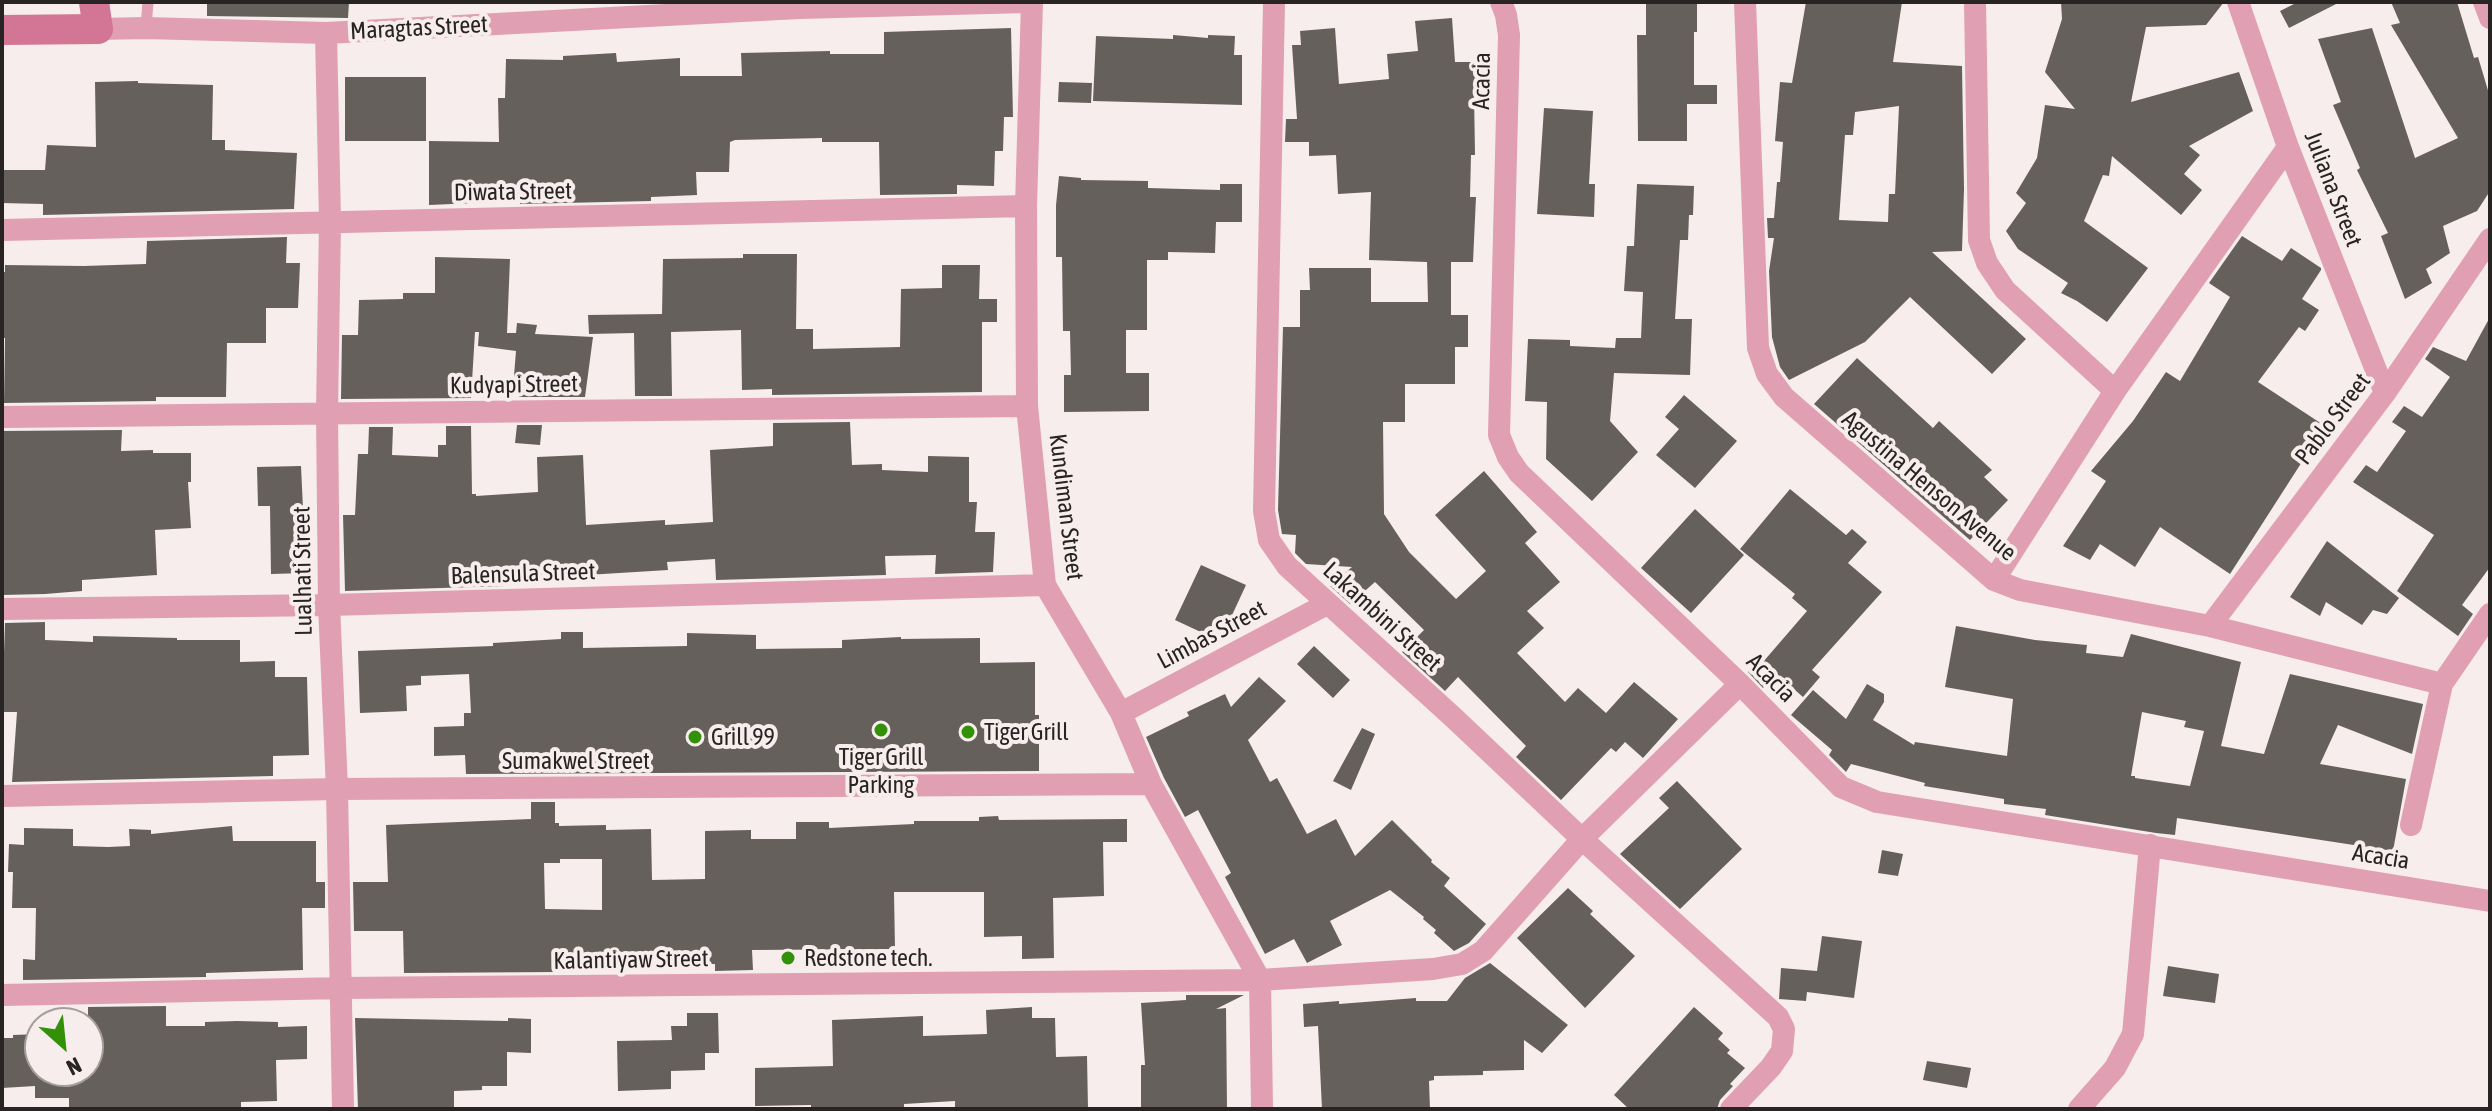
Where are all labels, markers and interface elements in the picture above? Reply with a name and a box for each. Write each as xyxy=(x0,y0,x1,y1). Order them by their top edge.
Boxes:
street label: Maragtas Street xyxy=(349,10,489,46)
street label: Acacia xyxy=(1467,52,1497,110)
street label: Juliana Street xyxy=(2298,127,2368,251)
street label: Diwata Street xyxy=(454,177,572,207)
street label: Pablo Street xyxy=(2289,368,2377,470)
street label: Kudyapi Street xyxy=(450,369,578,401)
street label: Agustina Henson Avenue xyxy=(1836,405,2022,567)
street label: Kundiman Street xyxy=(1043,432,1089,582)
street label: Lualhati Street xyxy=(287,506,319,636)
street label: Lakambini Street xyxy=(1317,556,1447,678)
street label: Balensula Street xyxy=(450,557,596,591)
street label: Limbas Street xyxy=(1153,594,1271,676)
street label: Acacia xyxy=(1741,648,1801,708)
place label: Tiger Grill xyxy=(984,718,1069,746)
marker: Tiger Grill Parking xyxy=(872,721,890,739)
place label: Grill 99 xyxy=(711,723,775,751)
marker: Tiger Grill xyxy=(959,723,977,741)
marker: Grill 99 xyxy=(686,728,704,746)
place label: Tiger Grill Parking xyxy=(839,743,923,799)
street label: Sumakwel Street xyxy=(502,747,650,775)
street label: Acacia xyxy=(2350,838,2412,876)
street label: Kalantiyaw Street xyxy=(553,944,709,976)
place label: Redstone tech. xyxy=(804,944,933,972)
marker: Redstone tech. xyxy=(779,949,797,967)
north arrow xyxy=(24,1007,104,1087)
text: N xyxy=(62,1052,86,1081)

